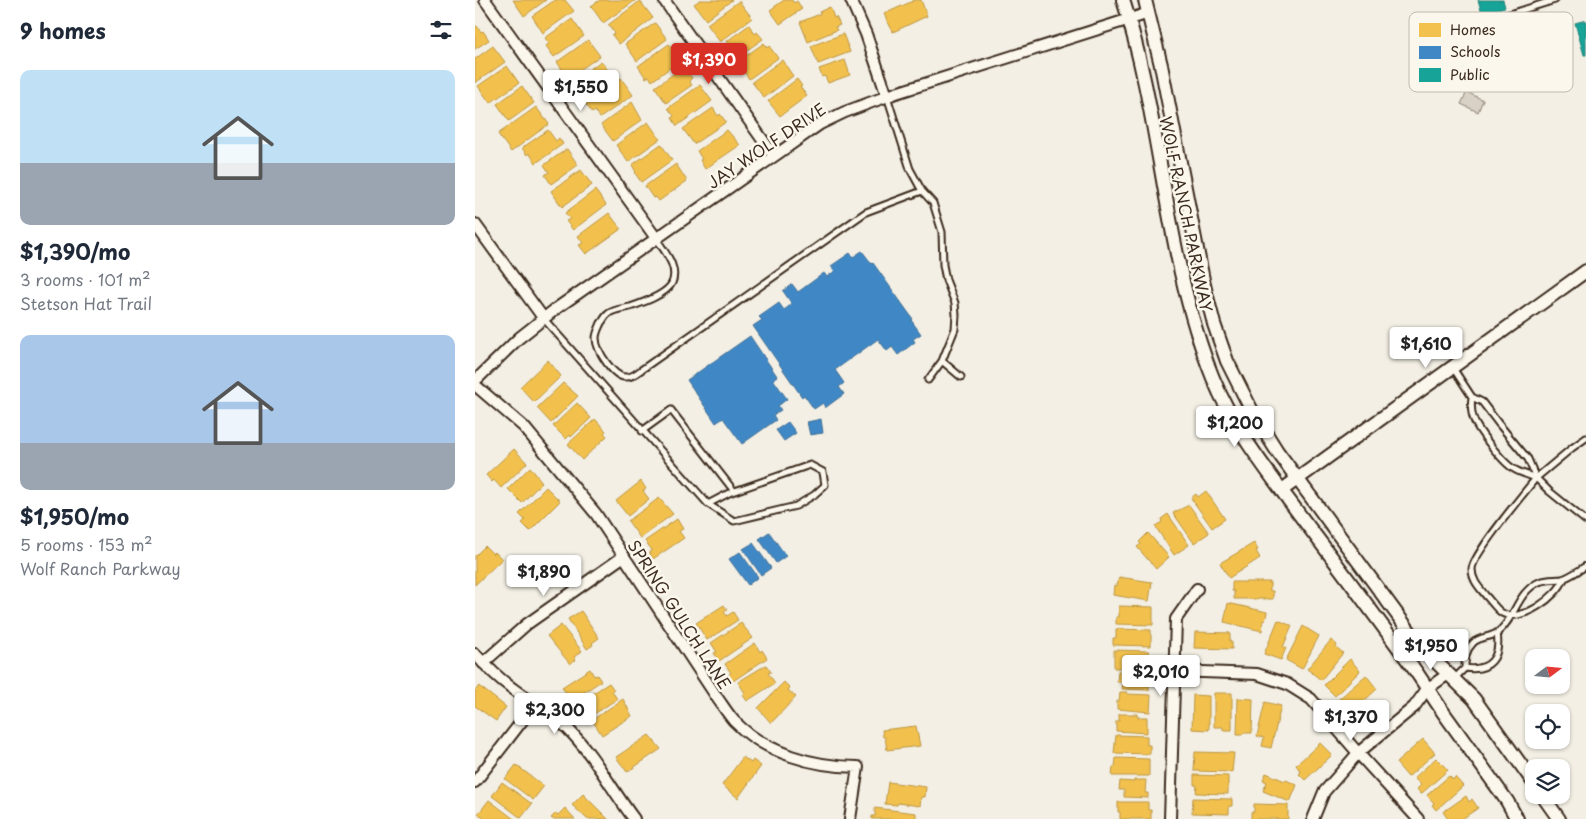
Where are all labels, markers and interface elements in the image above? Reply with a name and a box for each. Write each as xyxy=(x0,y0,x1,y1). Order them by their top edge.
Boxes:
legend xyxy=(1409,12,1573,92)
text: 9 homes xyxy=(20,14,106,46)
icon: filters xyxy=(427,16,455,44)
text: Homes xyxy=(1450,19,1496,40)
text: Schools xyxy=(1450,41,1500,62)
pin: $1,390 xyxy=(668,42,750,85)
text: $1,390 xyxy=(682,47,736,71)
text: Public xyxy=(1450,64,1490,85)
pin: $1,550 xyxy=(540,70,622,112)
text: $1,550 xyxy=(554,74,608,98)
street label: JAY WOLF DRIVE xyxy=(702,96,830,194)
icon: home xyxy=(193,103,283,193)
street label: WOLF RANCH PARKWAY xyxy=(1155,114,1219,314)
text: $1,390/mo xyxy=(20,235,130,267)
text: 3 rooms · 101 m² xyxy=(20,267,151,291)
text: Stetson Hat Trail xyxy=(20,291,152,315)
pin: $1,610 xyxy=(1385,326,1467,369)
text: $1,610 xyxy=(1401,331,1452,355)
icon: home xyxy=(193,368,283,458)
pin: $1,200 xyxy=(1194,406,1276,448)
text: $1,200 xyxy=(1207,410,1263,434)
text: $1,950/mo xyxy=(20,500,129,532)
text: 5 rooms · 153 m² xyxy=(20,532,153,556)
street label: SPRING GULCH LANE xyxy=(623,534,737,694)
pin: $1,890 xyxy=(503,554,585,597)
text: Wolf Ranch Parkway xyxy=(20,556,180,580)
text: $1,890 xyxy=(517,559,571,583)
pin: $1,950 xyxy=(1390,628,1472,671)
text: $1,950 xyxy=(1404,633,1458,657)
north arrow xyxy=(1525,649,1570,694)
map controls xyxy=(1525,649,1570,804)
pin: $2,010 xyxy=(1120,654,1202,697)
text: $2,010 xyxy=(1133,659,1189,683)
pin: $2,300 xyxy=(514,692,596,735)
text: $2,300 xyxy=(525,697,585,721)
pin: $1,370 xyxy=(1310,700,1392,742)
text: $1,370 xyxy=(1324,704,1378,728)
button: locate xyxy=(1525,704,1570,749)
button: layers xyxy=(1525,759,1570,804)

